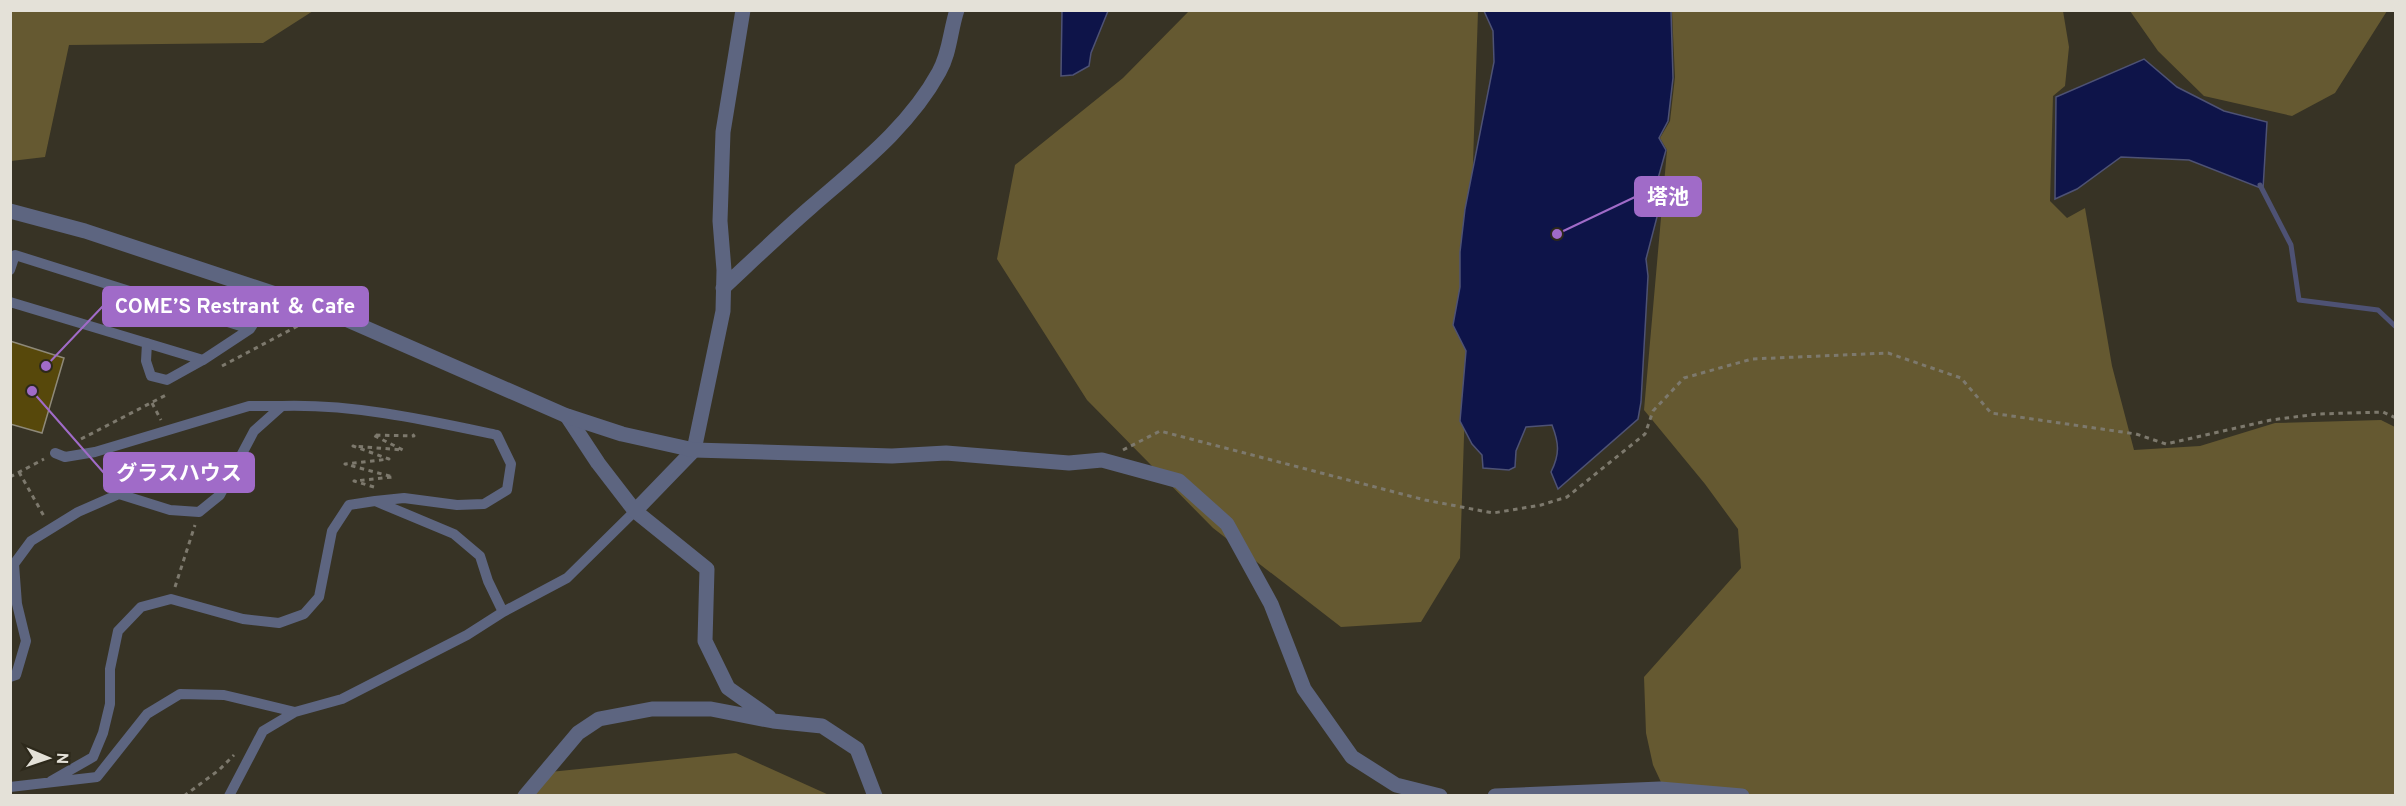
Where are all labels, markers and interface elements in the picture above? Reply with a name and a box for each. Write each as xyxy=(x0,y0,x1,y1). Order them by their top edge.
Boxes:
callout: 塔池 xyxy=(1635,177,1701,216)
text: 塔池 xyxy=(1647,185,1689,212)
callout: COME’S Restrant ＆ Cafe xyxy=(103,287,368,326)
text: COME’S Restrant ＆ Cafe xyxy=(115,294,355,321)
callout: グラスハウス xyxy=(104,453,254,492)
text: グラスハウス xyxy=(116,461,242,488)
north arrow xyxy=(18,728,78,788)
text: N xyxy=(51,752,71,765)

